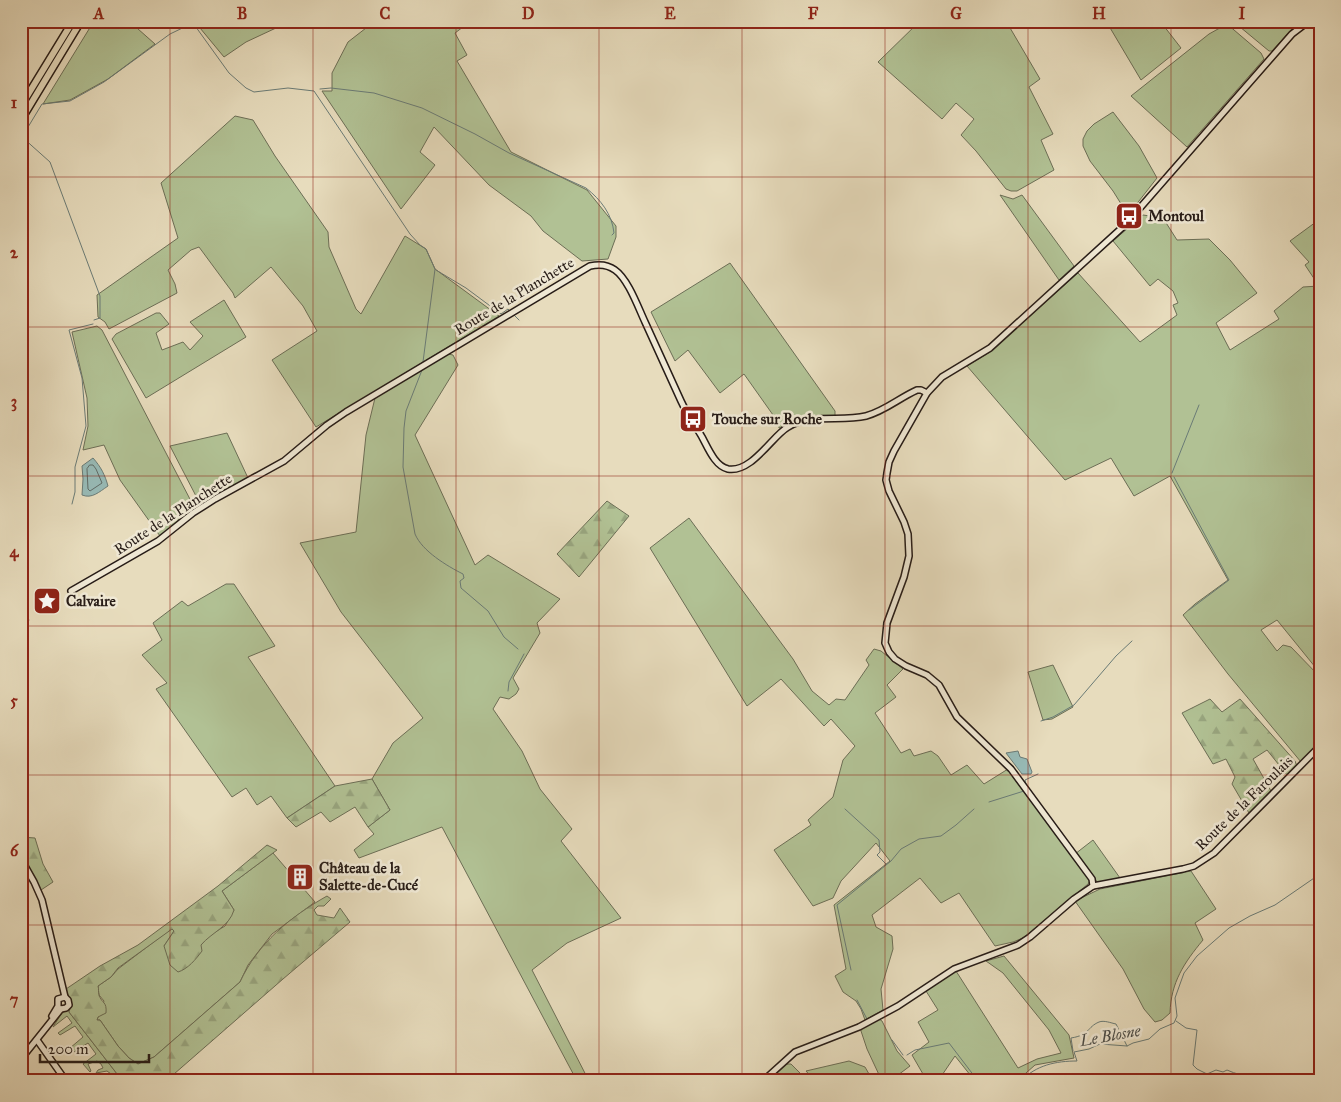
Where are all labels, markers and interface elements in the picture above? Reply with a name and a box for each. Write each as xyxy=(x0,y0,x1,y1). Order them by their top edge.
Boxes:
text: A xyxy=(93,4,105,23)
text: B xyxy=(237,4,247,23)
text: C xyxy=(380,4,391,23)
text: D xyxy=(522,4,535,23)
text: E xyxy=(664,4,676,23)
text: F xyxy=(808,4,819,23)
text: G xyxy=(950,4,962,23)
text: H xyxy=(1092,4,1106,23)
text: I xyxy=(1239,4,1246,23)
text: 1 xyxy=(11,93,18,112)
bus stop icon: Montoul xyxy=(1114,201,1144,231)
place label: Montoul xyxy=(1148,207,1205,225)
text: 2 xyxy=(10,243,19,262)
street label: Route de la Planchette xyxy=(451,253,577,339)
text: 3 xyxy=(11,392,17,412)
bus stop icon: Touche sur Roche xyxy=(678,404,708,434)
place label: Touche sur Roche xyxy=(711,410,823,428)
street label: Route de la Planchette xyxy=(111,469,235,559)
text: 4 xyxy=(10,542,20,562)
place icon: Calvaire xyxy=(32,586,62,616)
place label: Calvaire xyxy=(66,592,117,610)
text: 5 xyxy=(10,691,18,710)
street label: Route de la Faroulais xyxy=(1192,752,1296,854)
text: 6 xyxy=(10,841,19,860)
place label: Château de la Salette-de-Cucé xyxy=(319,859,419,894)
building icon: Château de la Salette-de-Cucé xyxy=(285,862,315,892)
text: 7 xyxy=(10,990,19,1009)
water label: Le Blosne xyxy=(1077,1021,1143,1050)
scale bar xyxy=(40,1032,149,1064)
text: 200 m xyxy=(48,1040,89,1058)

